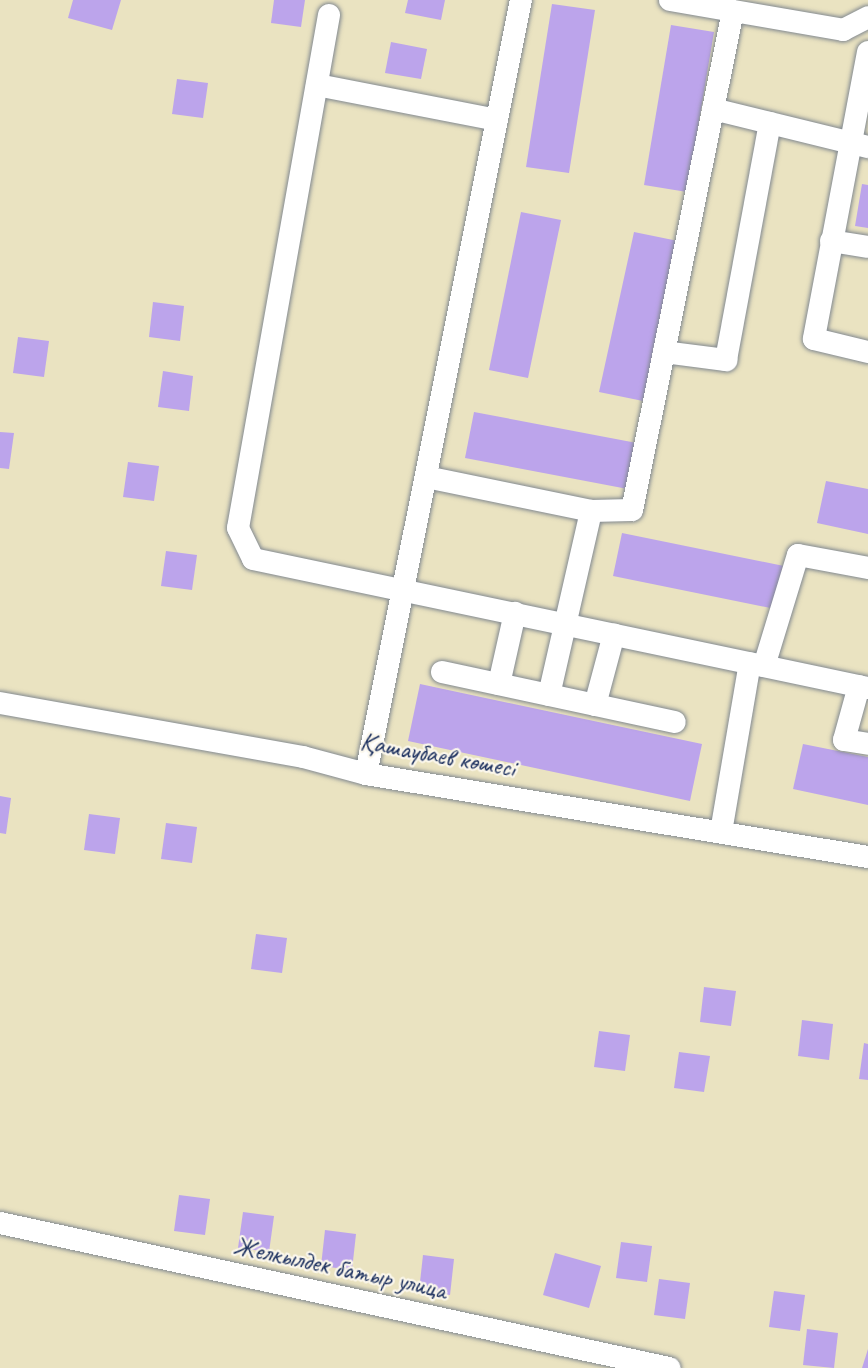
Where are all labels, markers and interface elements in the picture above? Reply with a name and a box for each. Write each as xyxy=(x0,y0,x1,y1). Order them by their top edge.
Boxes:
street label: Қашаубаев көшесі xyxy=(358,726,518,784)
street label: Желкылдек батыр улица xyxy=(230,1230,450,1306)

